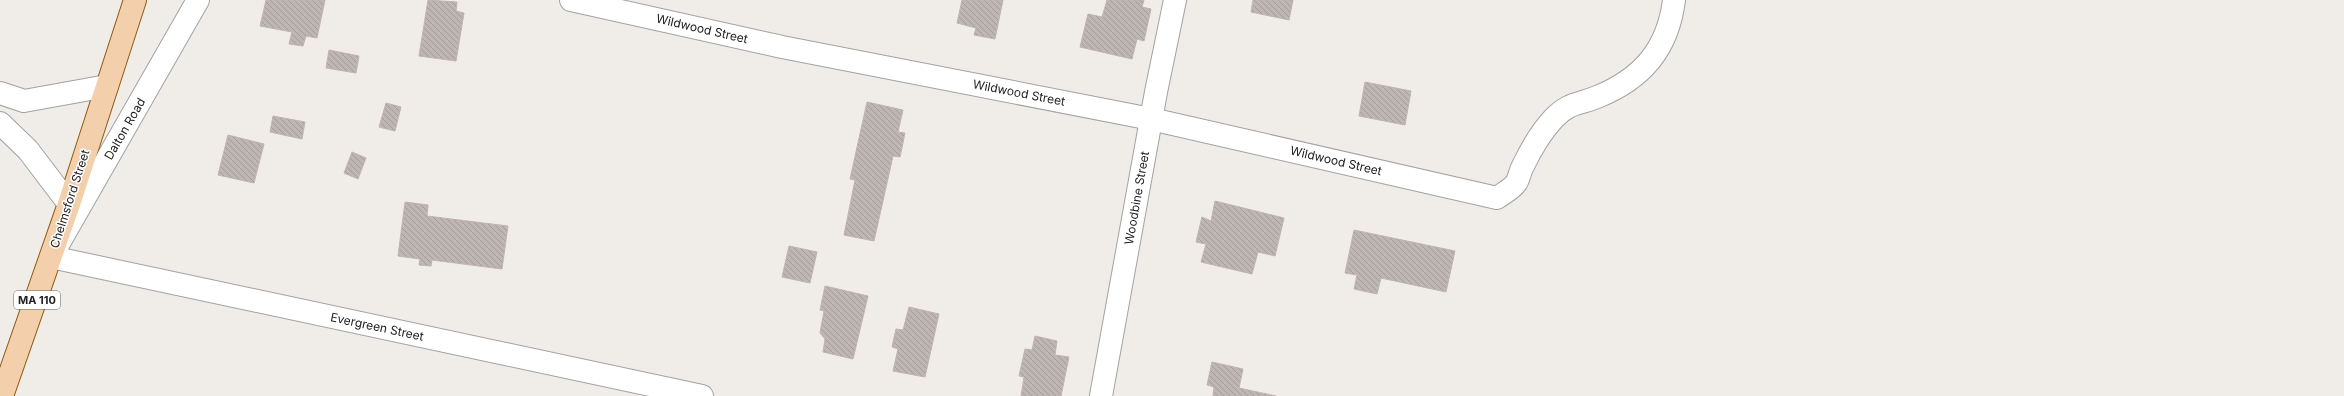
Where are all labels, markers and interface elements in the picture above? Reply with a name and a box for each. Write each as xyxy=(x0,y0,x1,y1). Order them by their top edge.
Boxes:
street label: Wildwood Street xyxy=(655,11,749,46)
street label: Wildwood Street xyxy=(972,76,1067,109)
street label: Dalton Road xyxy=(101,95,148,162)
street label: Wildwood Street xyxy=(1289,143,1383,178)
street label: Chelmsford Street xyxy=(47,148,93,250)
street label: Woodbine Street xyxy=(1121,150,1152,246)
road number: MA 110 xyxy=(14,291,60,309)
street label: Evergreen Street xyxy=(329,309,425,344)

